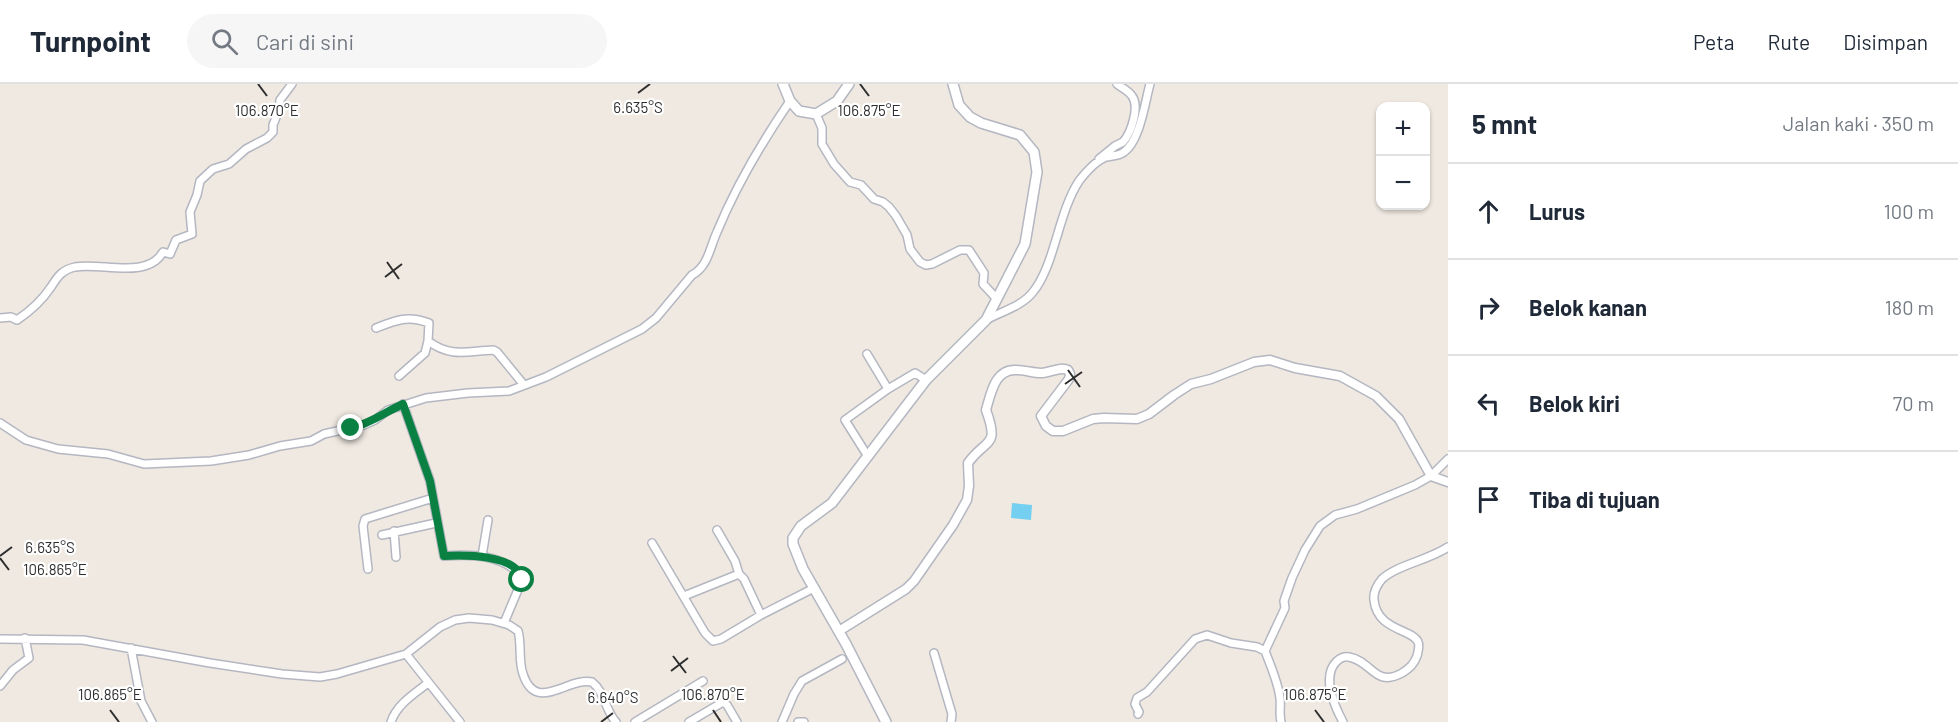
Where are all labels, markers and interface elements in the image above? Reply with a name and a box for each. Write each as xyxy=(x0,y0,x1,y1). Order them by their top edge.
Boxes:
search box xyxy=(187,14,607,68)
text: Turnpoint xyxy=(30,24,151,58)
icon: search xyxy=(208,25,241,58)
text: Cari di sini xyxy=(256,28,354,54)
text: Peta xyxy=(1693,29,1735,54)
text: Rute xyxy=(1768,29,1810,54)
text: Disimpan xyxy=(1843,29,1928,54)
text: 6.635°S xyxy=(613,98,663,116)
text: 106.870°E xyxy=(235,101,299,119)
text: 106.875°E xyxy=(837,101,901,119)
map controls xyxy=(1376,102,1430,210)
button: + xyxy=(1376,102,1430,156)
text: 5 mnt xyxy=(1472,108,1537,139)
text: Jalan kaki · 350 m xyxy=(1783,111,1934,135)
button: − xyxy=(1376,156,1430,210)
icon: ahead xyxy=(1472,195,1505,228)
text: Lurus xyxy=(1529,198,1585,224)
text: 100 m xyxy=(1884,199,1934,223)
icon: right xyxy=(1472,291,1505,324)
text: Belok kanan xyxy=(1529,294,1647,320)
text: 180 m xyxy=(1885,295,1934,319)
icon: left xyxy=(1472,387,1505,420)
text: Belok kiri xyxy=(1529,390,1620,416)
text: 70 m xyxy=(1893,391,1934,415)
route end xyxy=(337,414,363,440)
icon: arrive xyxy=(1472,483,1505,516)
text: Tiba di tujuan xyxy=(1529,486,1660,512)
text: 6.635°S xyxy=(25,538,75,556)
text: 106.865°E xyxy=(23,560,87,578)
route start xyxy=(508,566,534,592)
text: 106.865°E xyxy=(78,685,142,703)
text: 106.870°E xyxy=(681,685,745,703)
text: 106.875°E xyxy=(1283,685,1347,703)
text: 6.640°S xyxy=(588,688,638,706)

